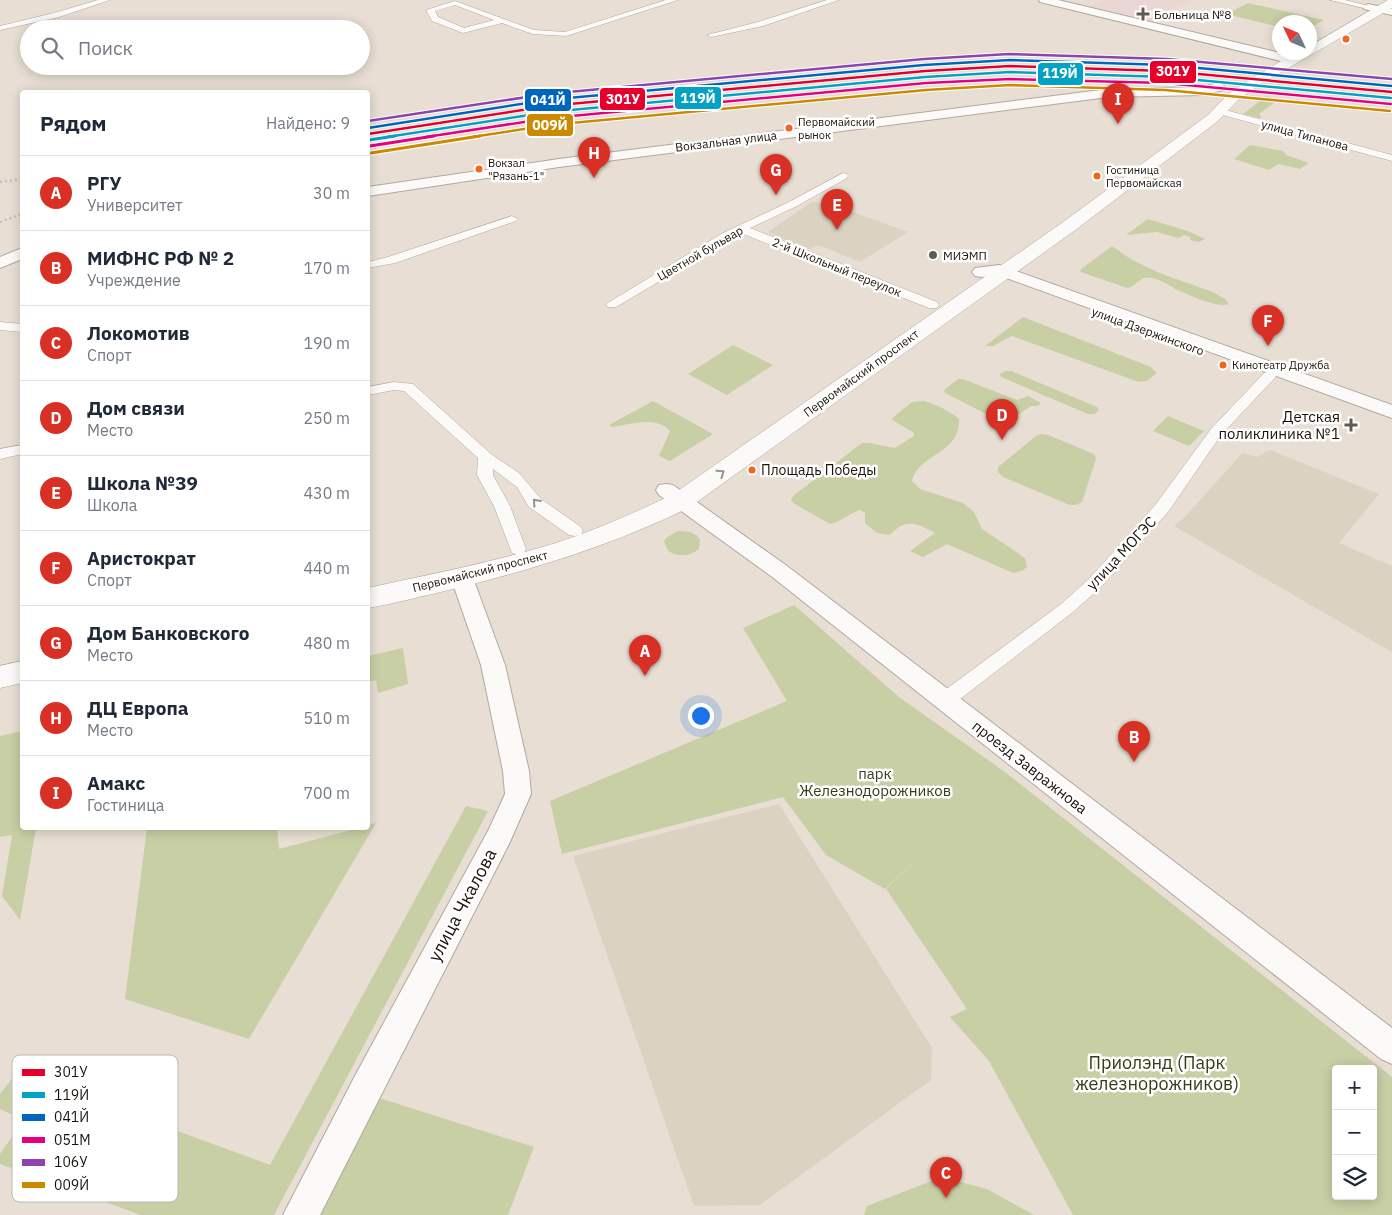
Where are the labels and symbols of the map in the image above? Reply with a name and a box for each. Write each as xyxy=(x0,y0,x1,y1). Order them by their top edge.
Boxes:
marker: Больница №8 xyxy=(1136,7,1150,21)
place label: Больница №8 xyxy=(1154,7,1231,22)
north arrow xyxy=(1272,15,1317,60)
unlabelled marker xyxy=(1341,34,1351,44)
line badge: 301У xyxy=(1149,60,1197,84)
line badge: 119Й xyxy=(1037,62,1084,86)
text: 301У xyxy=(1156,62,1190,80)
text: 119Й xyxy=(1042,64,1078,82)
pin: I xyxy=(1102,83,1134,124)
line badge: 119Й xyxy=(674,86,722,110)
line badge: 301У xyxy=(599,87,646,111)
line badge: 041Й xyxy=(524,88,572,112)
text: 119Й xyxy=(680,89,716,107)
text: 301У xyxy=(606,90,640,108)
text: 041Й xyxy=(530,91,566,109)
line badge: 009Й xyxy=(526,113,574,137)
place label: Первомайский рынок xyxy=(798,115,875,142)
text: 009Й xyxy=(532,116,568,134)
street label: улица Типанова xyxy=(1260,116,1351,154)
marker: Первомайский рынок xyxy=(784,123,794,133)
street label: Вокзальная улица xyxy=(674,127,778,155)
pin: H xyxy=(578,137,610,178)
pin: G xyxy=(760,154,792,195)
place label: Вокзал "Рязань-1" xyxy=(488,156,544,183)
place label: Гостиница Первомайская xyxy=(1106,163,1182,190)
marker: Вокзал "Рязань-1" xyxy=(474,164,484,174)
marker: Гостиница Первомайская xyxy=(1092,171,1102,181)
pin: E xyxy=(821,189,853,230)
street label: Цветной бульвар xyxy=(654,222,746,284)
street label: 2-й Школьный переулок xyxy=(770,234,904,300)
place label: МИЭМП xyxy=(943,248,987,263)
marker: МИЭМП xyxy=(927,249,939,261)
street label: улица Дзержинского xyxy=(1090,304,1206,358)
pin: F xyxy=(1252,305,1284,346)
street label: Первомайский проспект xyxy=(800,326,922,420)
place label: Кинотеатр Дружба xyxy=(1232,358,1330,372)
marker: Кинотеатр Дружба xyxy=(1218,360,1228,370)
pin: D xyxy=(986,399,1018,440)
place label: Детская поликлиника №1 xyxy=(1219,407,1340,443)
marker: Детская поликлиника №1 xyxy=(1344,418,1358,432)
place label: Площадь Победы xyxy=(761,461,876,479)
marker: Площадь Победы xyxy=(747,465,757,475)
one-way arrow xyxy=(716,470,725,479)
one-way arrow xyxy=(533,498,542,507)
street label: улица МОГЭС xyxy=(1082,512,1160,594)
street label: Первомайский проспект xyxy=(411,547,550,595)
pin: A xyxy=(629,635,661,676)
your location xyxy=(688,703,714,729)
street label: проезд Завражнова xyxy=(969,716,1091,818)
pin: B xyxy=(1118,721,1150,762)
park label: парк Железнодорожников xyxy=(799,764,951,800)
street label: улица Чкалова xyxy=(422,844,502,966)
park label: Приолэнд (Парк железнорожников) xyxy=(1075,1051,1239,1095)
legend xyxy=(12,1055,178,1202)
text: 301У xyxy=(54,1063,88,1081)
text: 119Й xyxy=(54,1085,89,1104)
text: 041Й xyxy=(54,1107,89,1126)
text: 051М xyxy=(54,1131,91,1149)
text: 106У xyxy=(54,1153,88,1171)
pin: C xyxy=(930,1157,962,1198)
text: 009Й xyxy=(54,1175,89,1194)

